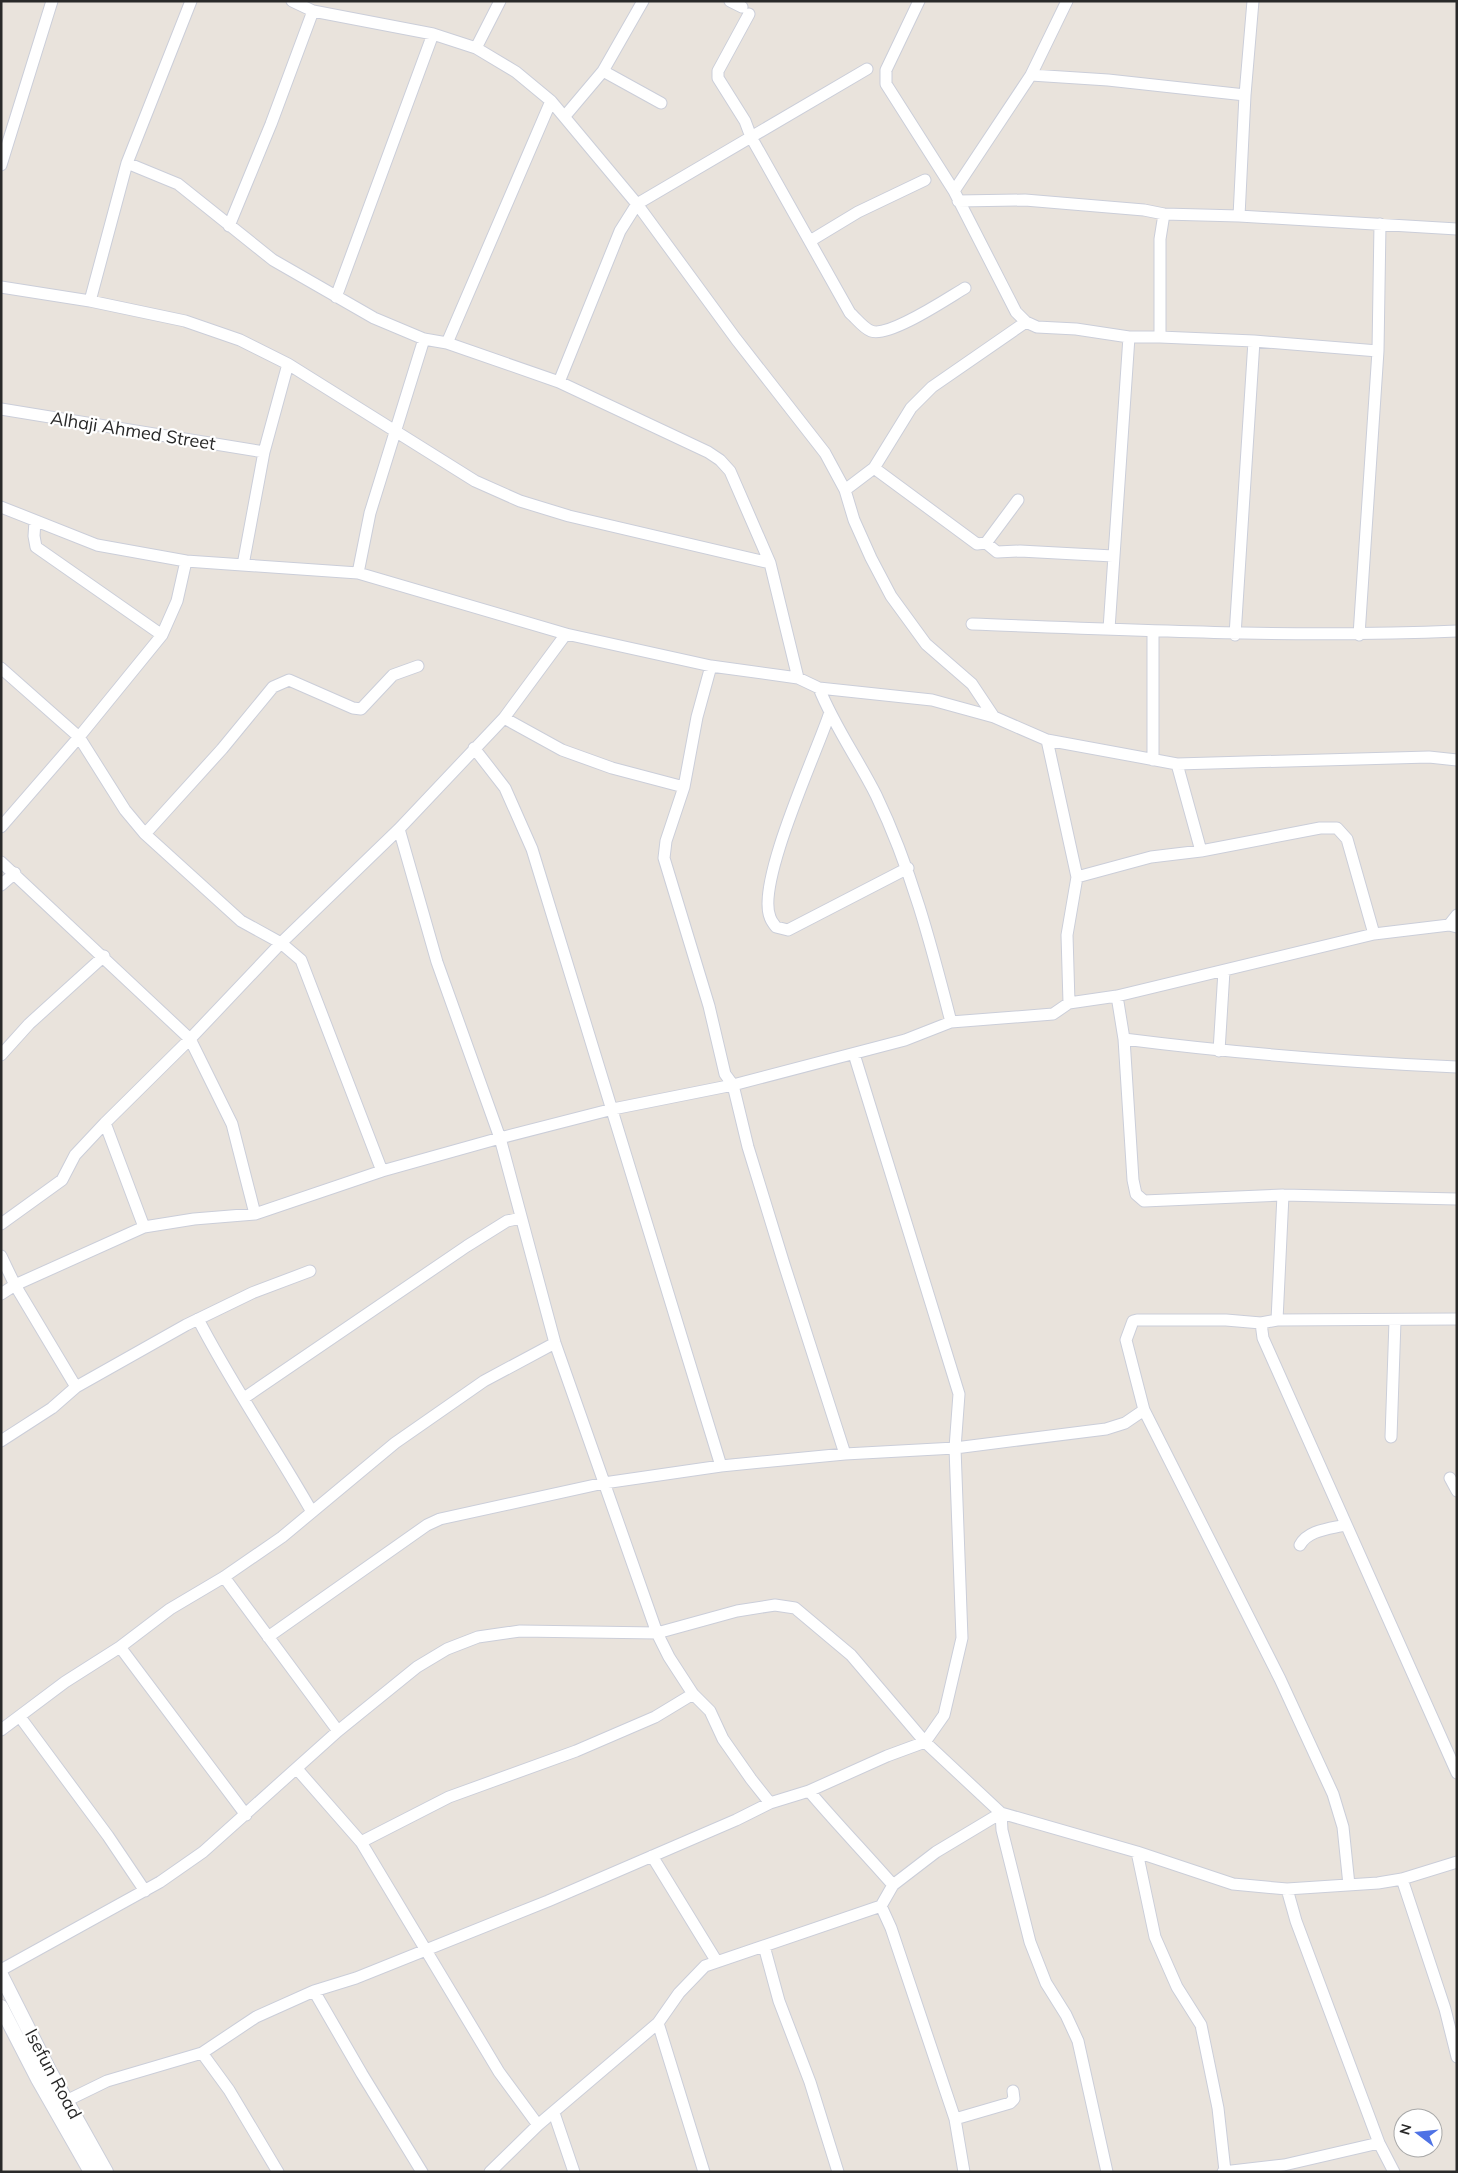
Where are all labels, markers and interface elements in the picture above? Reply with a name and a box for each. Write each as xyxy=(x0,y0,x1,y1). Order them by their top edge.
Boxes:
street label: Alhaji Ahmed Street xyxy=(49,406,217,455)
street label: Isefun Road xyxy=(20,2025,87,2123)
north arrow xyxy=(1393,2108,1443,2158)
text: N xyxy=(1395,2122,1416,2137)

